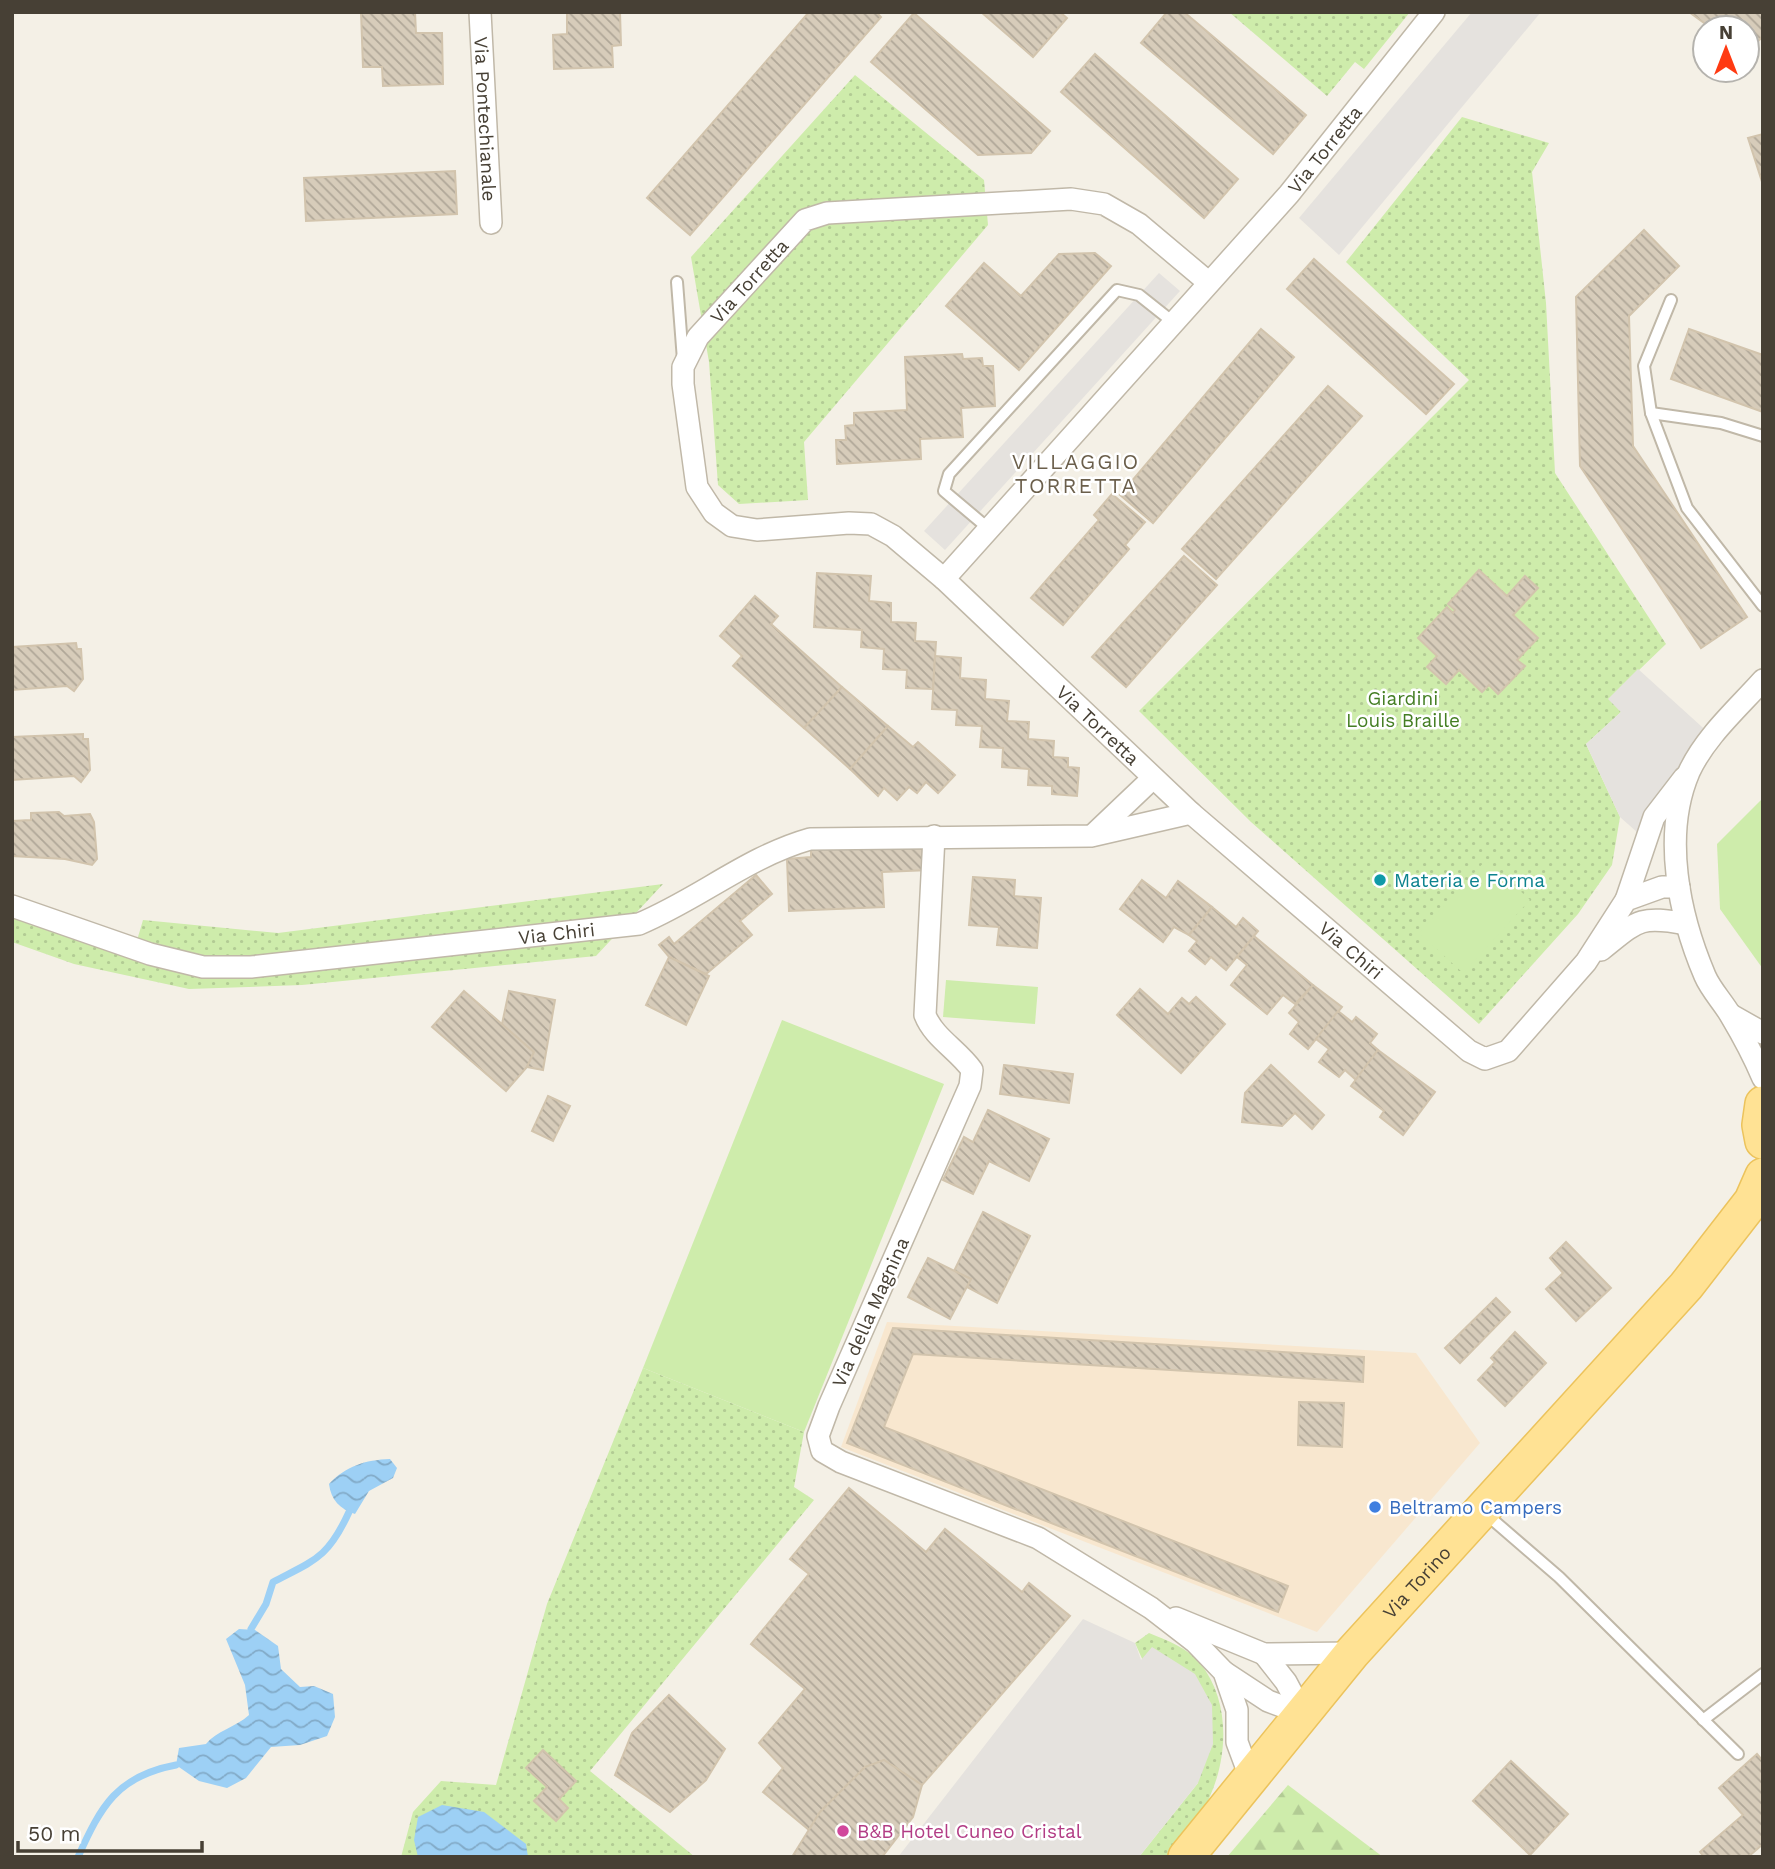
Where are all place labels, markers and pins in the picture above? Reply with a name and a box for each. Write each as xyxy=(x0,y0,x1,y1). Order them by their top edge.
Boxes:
place label: Materia e Forma xyxy=(1394,869,1545,892)
marker: Materia e Forma xyxy=(1372,872,1388,888)
place label: Beltramo Campers xyxy=(1389,1496,1562,1519)
marker: Beltramo Campers xyxy=(1367,1499,1383,1515)
place label: B&B Hotel Cuneo Cristal xyxy=(857,1820,1082,1843)
marker: B&B Hotel Cuneo Cristal xyxy=(835,1823,851,1839)

